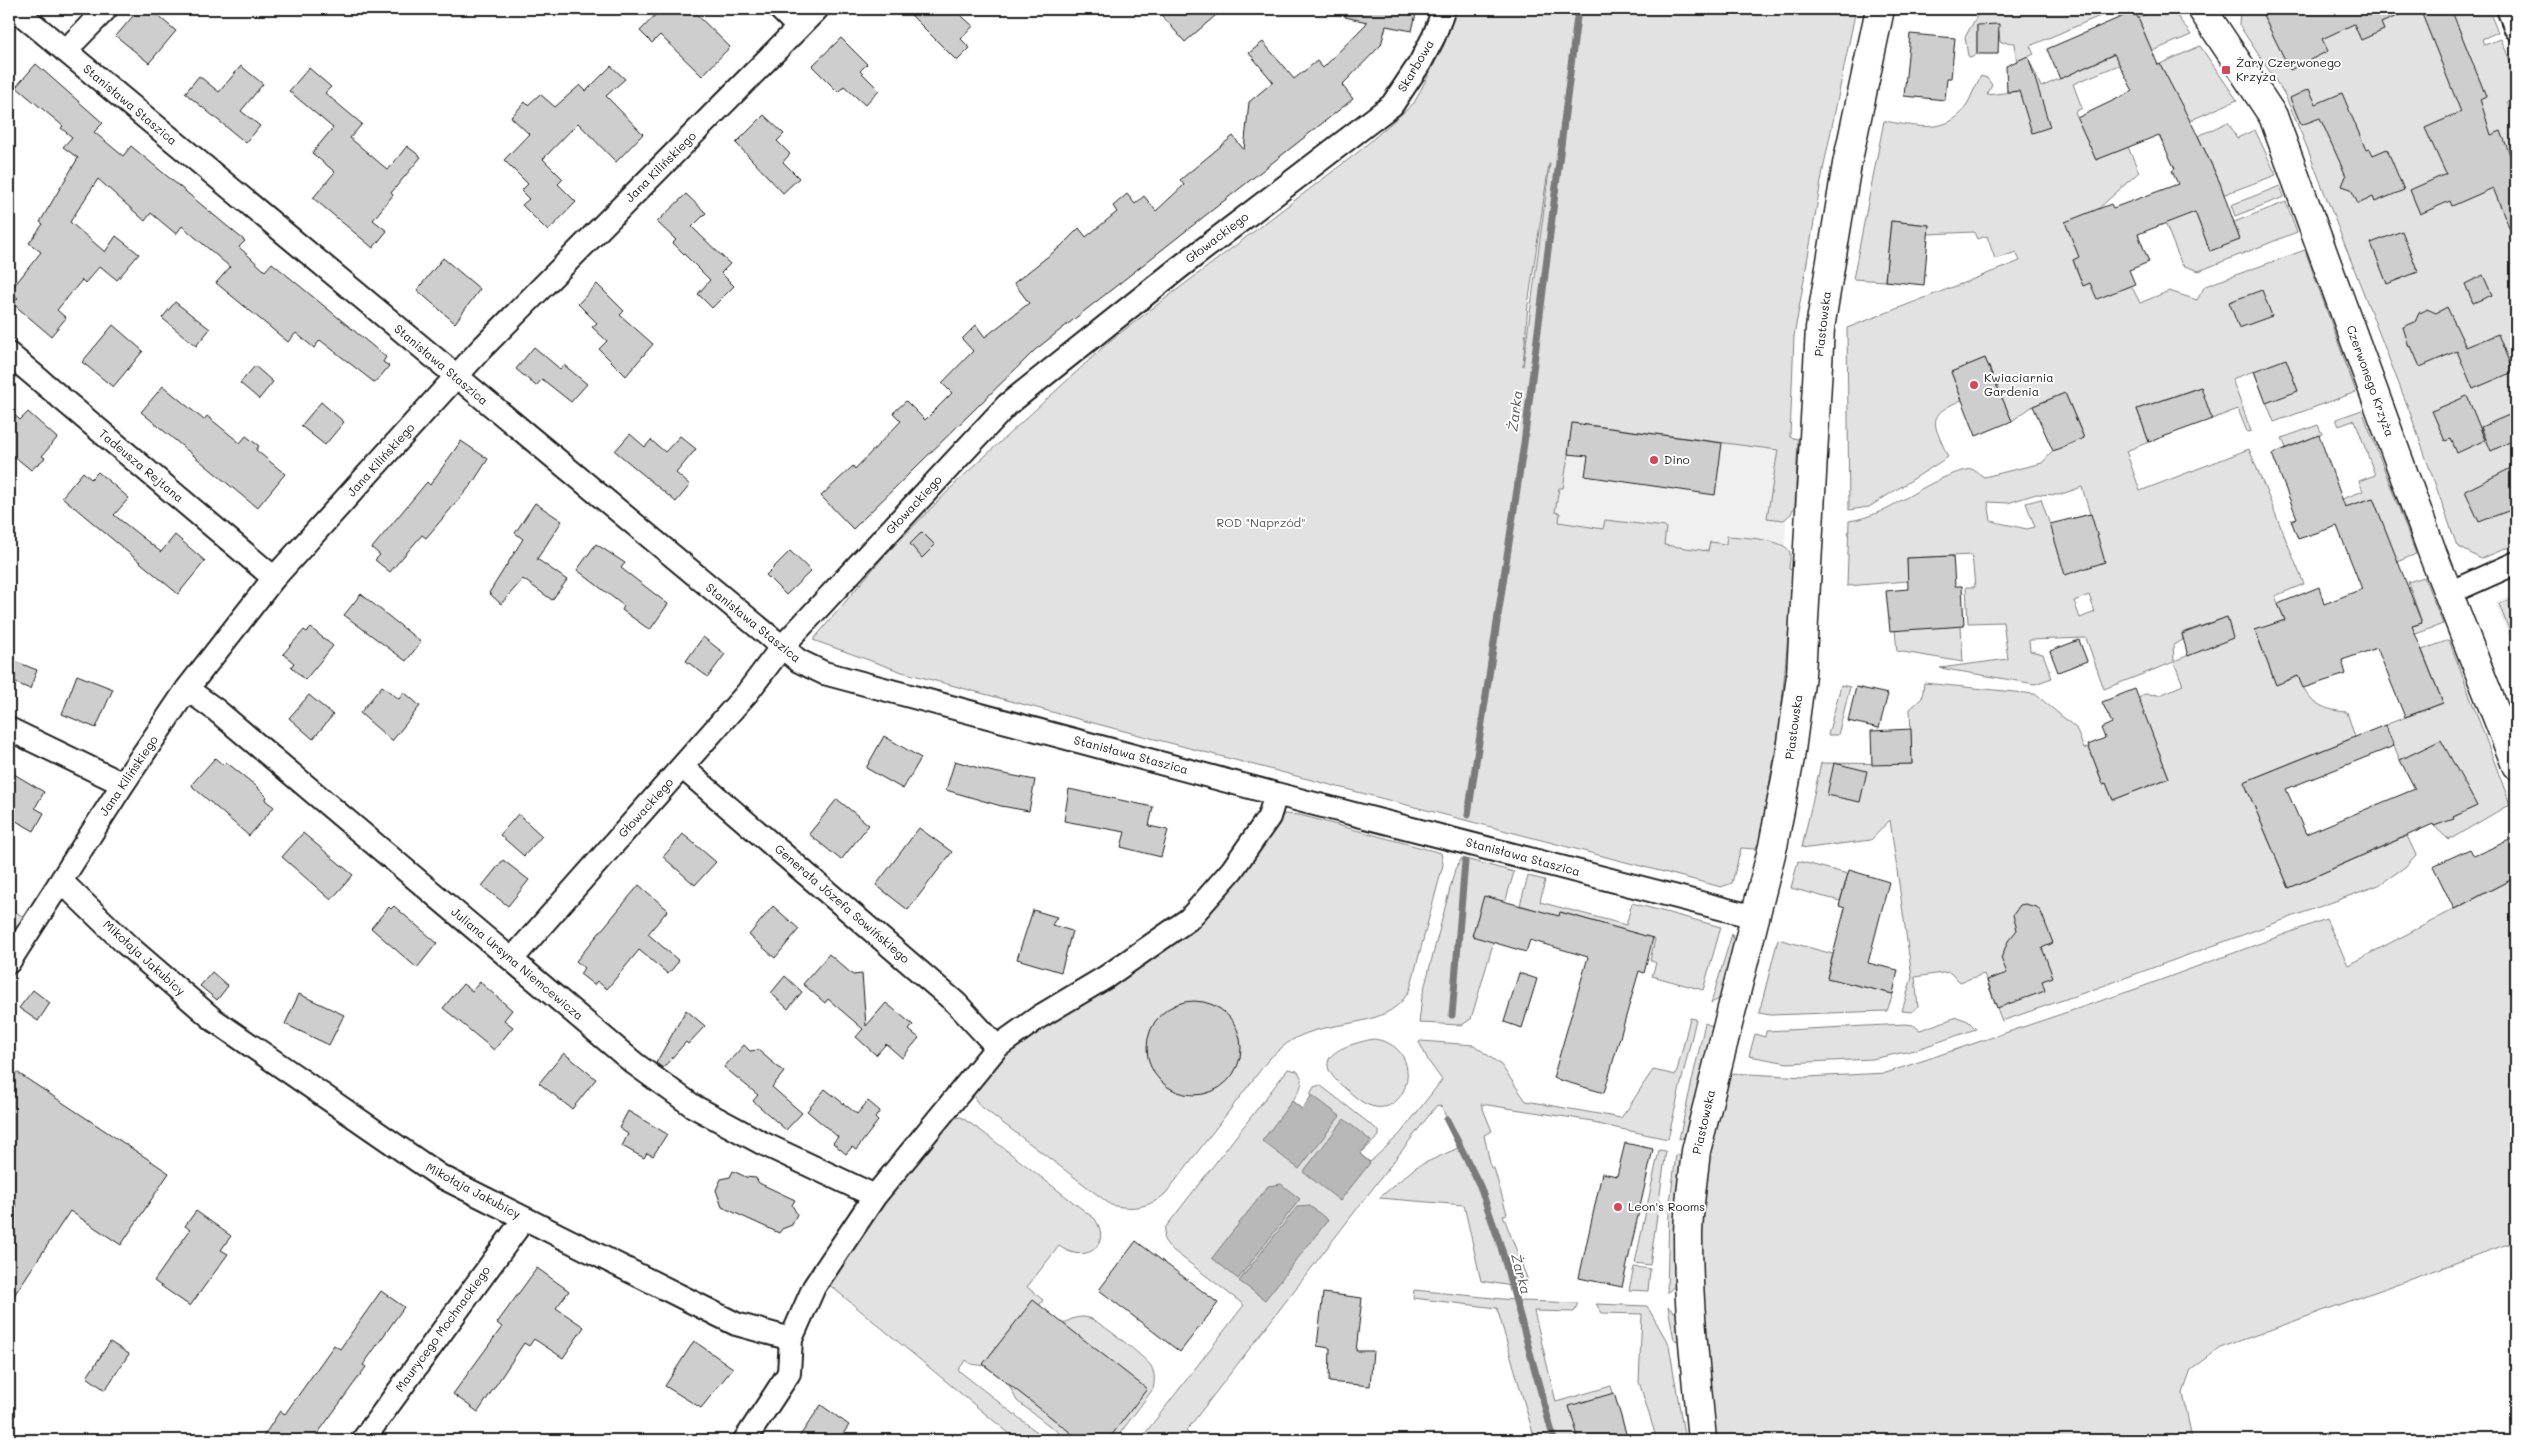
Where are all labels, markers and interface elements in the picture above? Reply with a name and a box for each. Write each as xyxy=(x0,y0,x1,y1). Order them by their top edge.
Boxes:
street label: Skarbowa xyxy=(1393,36,1437,95)
place label: Żary Czerwonego Krzyża xyxy=(2236,54,2341,84)
street label: Stanisława Staszica xyxy=(80,60,181,148)
marker: Żary Czerwonego Krzyża xyxy=(2220,64,2232,76)
street label: Jana Kilińskiego xyxy=(622,128,699,205)
street label: Głowackiego xyxy=(1182,208,1251,266)
street label: Piastowska xyxy=(1810,290,1834,357)
street label: Stanisława Staszica xyxy=(391,320,492,408)
street label: Czerwonego Krzyża xyxy=(2343,323,2399,439)
place label: Kwiaciarnia Gardenia xyxy=(1984,369,2054,399)
marker: Kwiaciarnia Gardenia xyxy=(1968,379,1980,391)
water label: Żarka xyxy=(1503,389,1526,433)
street label: Jana Kilińskiego xyxy=(343,419,418,500)
street label: Tadeusza Rejtana xyxy=(96,425,187,505)
place label: Dino xyxy=(1664,451,1690,467)
marker: Dino xyxy=(1648,454,1660,466)
street label: Głowackiego xyxy=(882,471,945,537)
park label: ROD "Naprzód" xyxy=(1217,514,1305,530)
street label: Stanisława Staszica xyxy=(703,579,804,665)
street label: Piastowska xyxy=(1781,693,1806,761)
street label: Stanisława Staszica xyxy=(1072,731,1190,777)
street label: Jana Kilińskiego xyxy=(95,732,161,819)
street label: Głowackiego xyxy=(614,774,676,841)
street label: Stanisława Staszica xyxy=(1464,833,1582,879)
street label: Generała Józefa Sowińskiego xyxy=(772,840,913,966)
street label: Juliana Ursyna Niemcewicza xyxy=(448,903,587,1023)
street label: Mikołaja Jakubicy xyxy=(100,916,189,998)
street label: Piastowska xyxy=(1688,1088,1718,1156)
street label: Mikołaja Jakubicy xyxy=(423,1158,524,1222)
place label: Leon's Rooms xyxy=(1628,1198,1705,1214)
marker: Leon's Rooms xyxy=(1612,1201,1624,1213)
water label: Żarka xyxy=(1507,1251,1536,1296)
street label: Maurycego Mochnackiego xyxy=(391,1262,493,1394)

